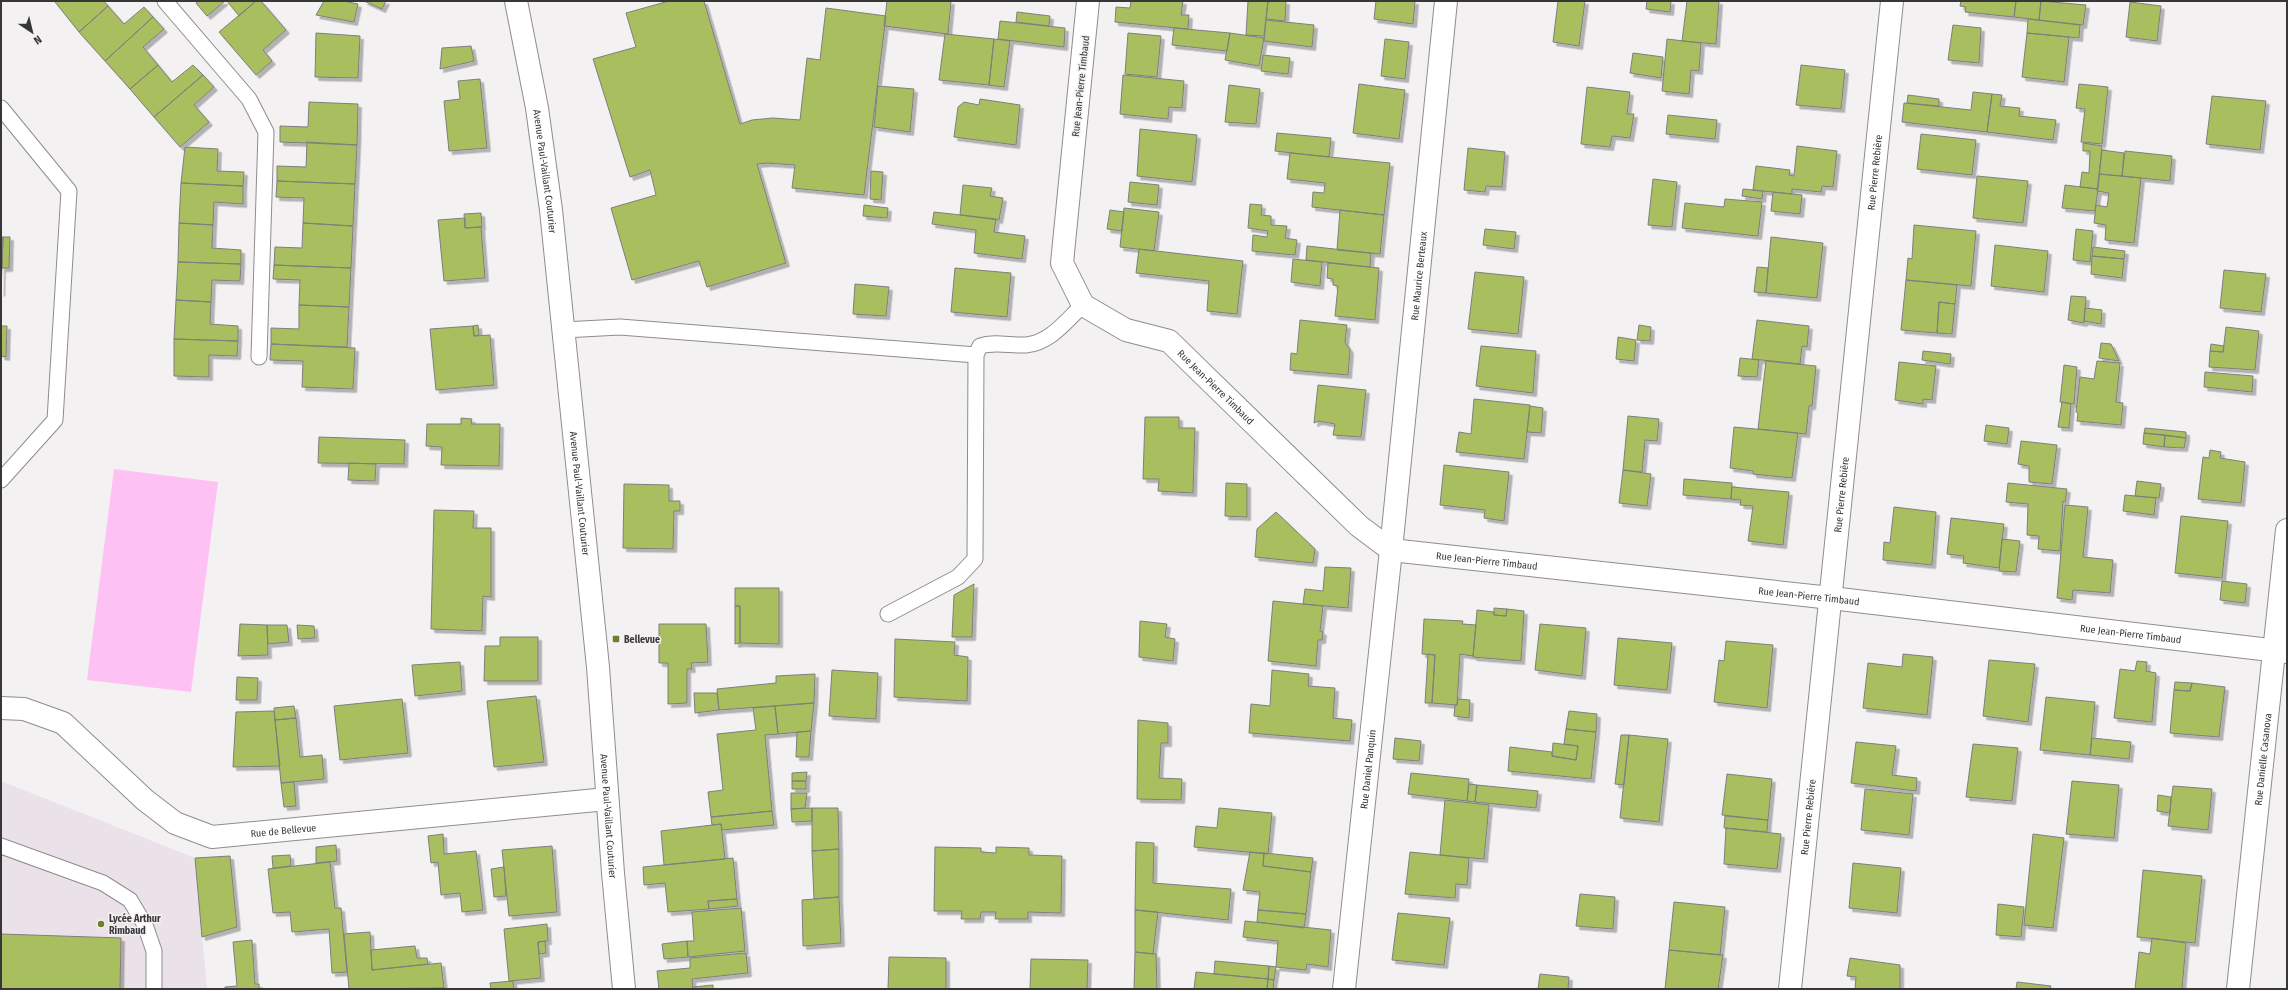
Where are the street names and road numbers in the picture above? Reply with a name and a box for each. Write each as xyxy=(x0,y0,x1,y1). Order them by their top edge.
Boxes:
street label: Rue Jean-Pierre Timbaud xyxy=(1070,35,1092,137)
street label: Avenue Paul-Vaillant Couturier xyxy=(530,109,558,235)
street label: Rue Pierre Rebière xyxy=(1865,134,1885,211)
street label: Rue Maurice Berteaux xyxy=(1409,230,1430,321)
street label: Rue Jean-Pierre Timbaud xyxy=(1175,348,1256,427)
street label: Avenue Paul-Vaillant Couturier xyxy=(567,431,592,557)
street label: Rue Pierre Rebière xyxy=(1832,456,1852,533)
street label: Rue Jean-Pierre Timbaud xyxy=(1435,550,1538,573)
street label: Rue Jean-Pierre Timbaud xyxy=(1758,585,1860,608)
street label: Rue Jean-Pierre Timbaud xyxy=(2079,623,2182,646)
street label: Rue Danielle Casanova xyxy=(2253,713,2274,806)
street label: Rue Daniel Panquin xyxy=(1358,729,1379,810)
street label: Avenue Paul-Vaillant Couturier xyxy=(597,754,619,880)
street label: Rue Pierre Rebière xyxy=(1799,779,1819,855)
street label: Rue de Bellevue xyxy=(250,822,317,840)

